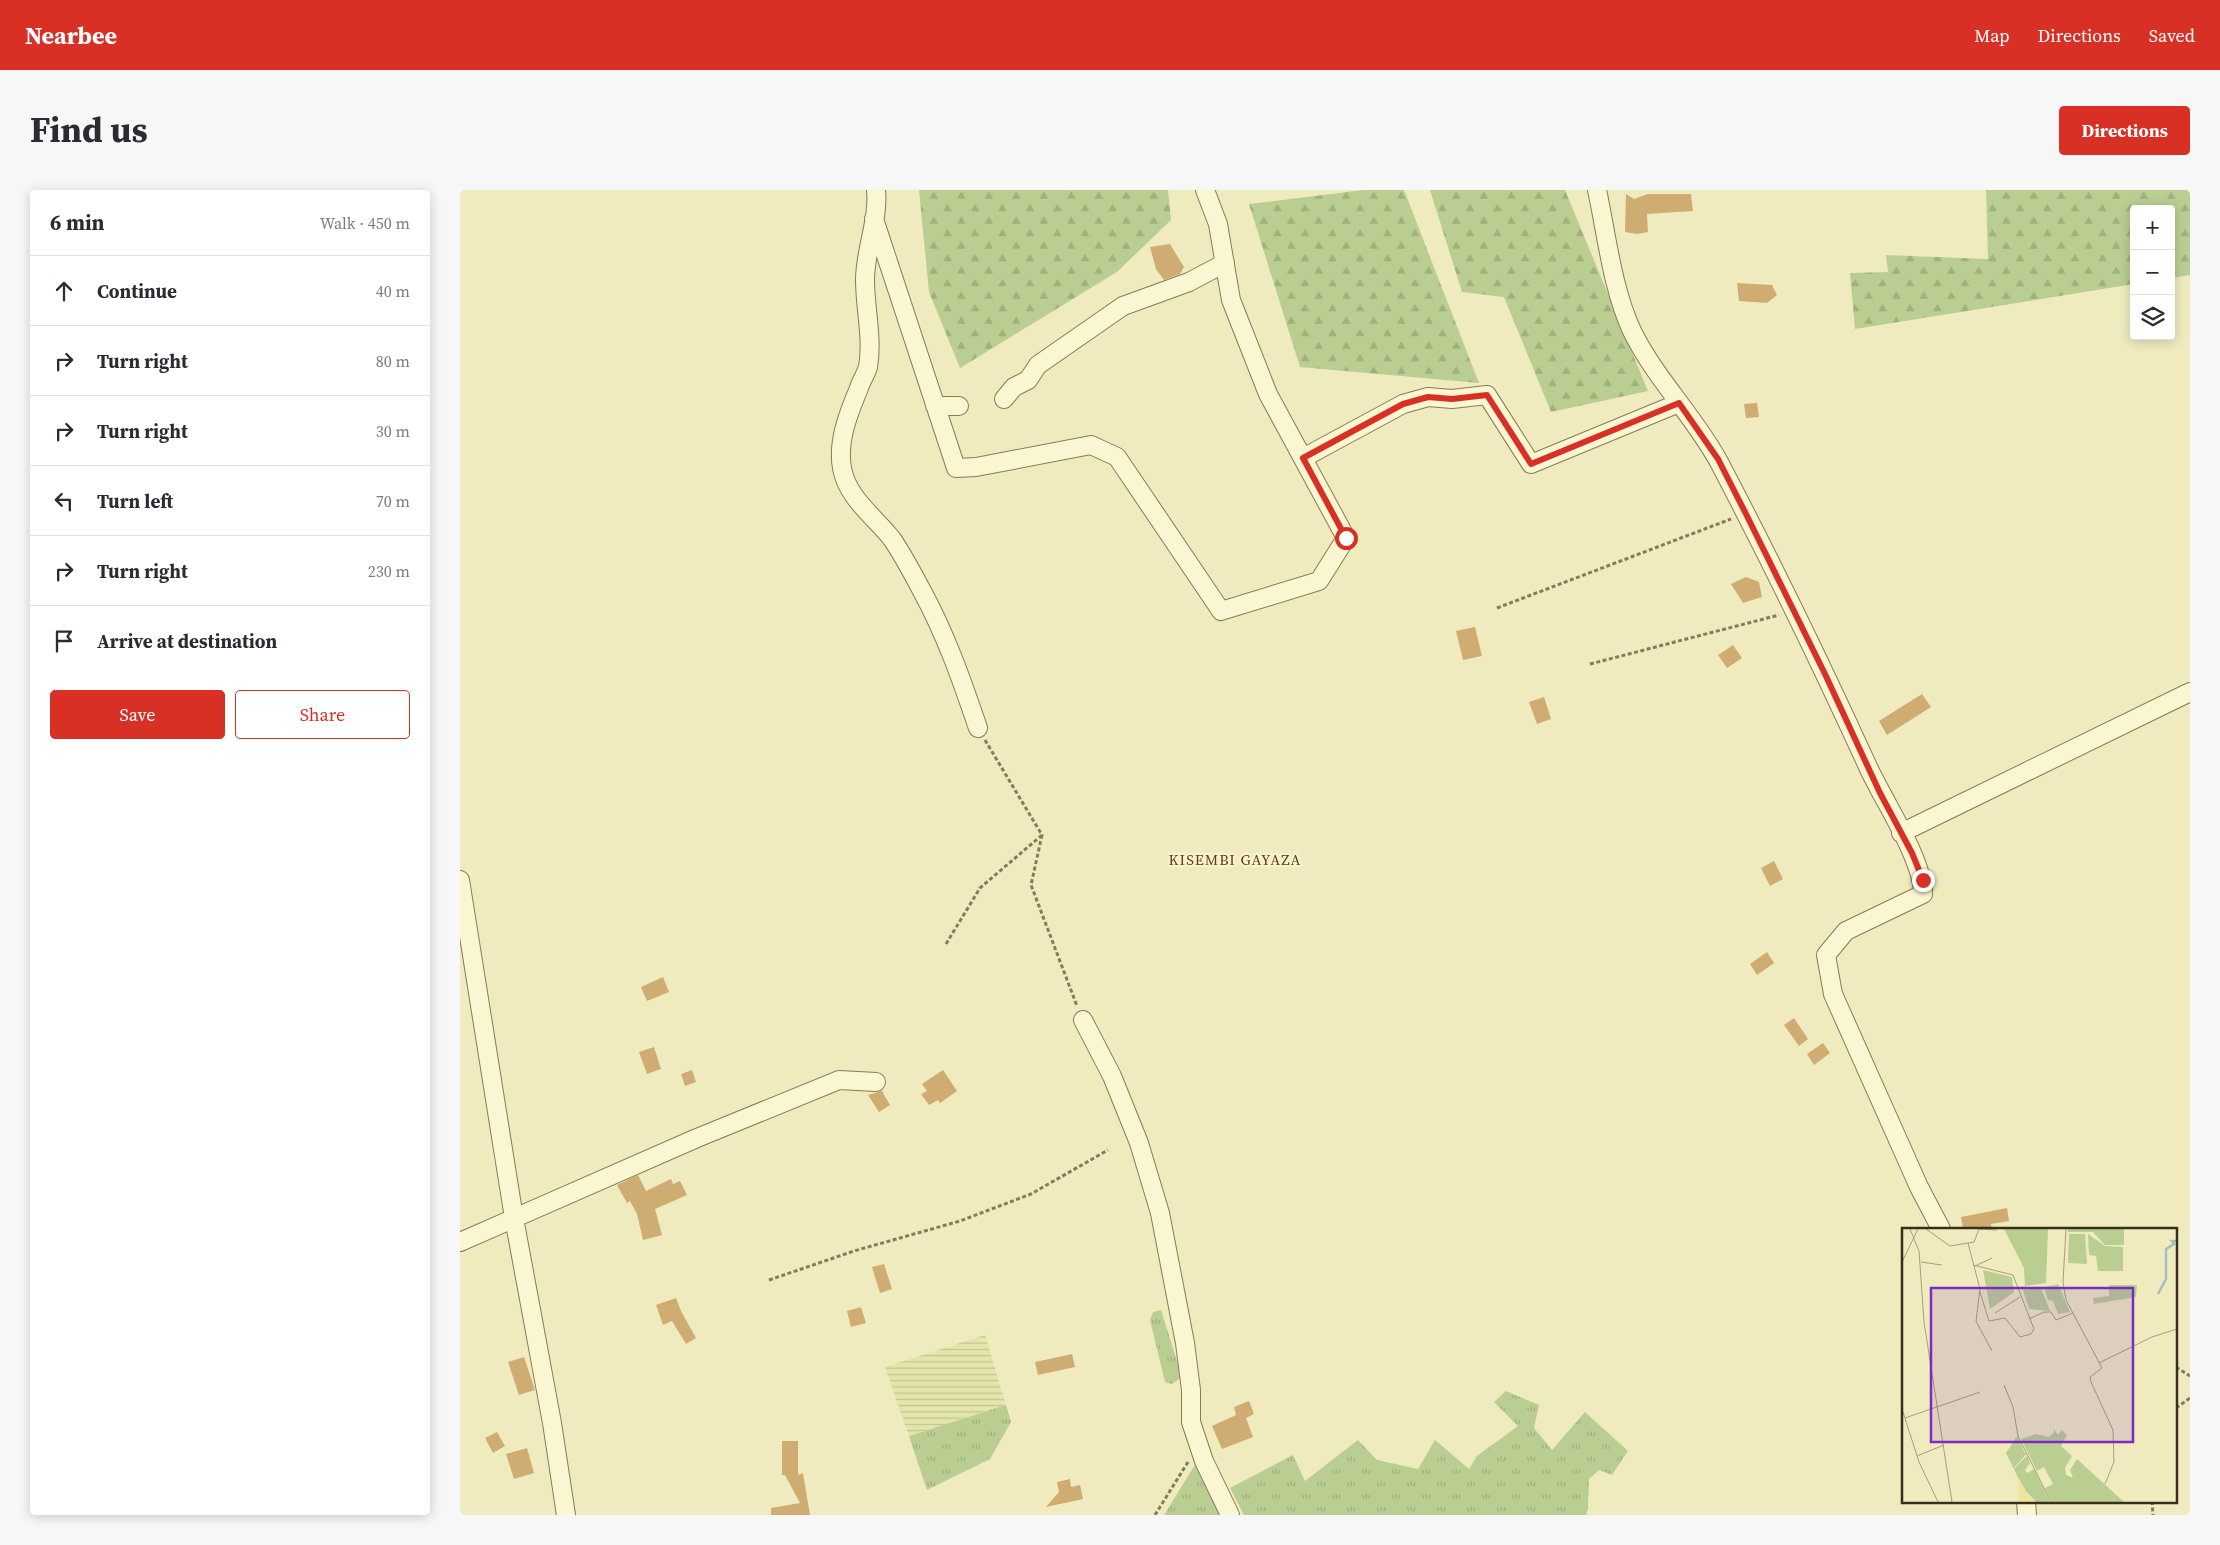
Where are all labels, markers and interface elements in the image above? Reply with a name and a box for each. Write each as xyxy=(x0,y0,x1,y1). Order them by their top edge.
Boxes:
text: Nearbee xyxy=(25,19,117,52)
text: Map xyxy=(1974,23,2010,48)
text: Directions xyxy=(2038,23,2121,48)
text: Saved xyxy=(2149,23,2195,48)
text: Find us xyxy=(30,106,148,154)
button: Directions xyxy=(2059,106,2190,155)
map controls xyxy=(2130,205,2175,340)
button: + xyxy=(2130,205,2175,250)
text: 6 min xyxy=(50,208,105,237)
text: Walk · 450 m xyxy=(320,212,410,234)
button: − xyxy=(2130,250,2175,295)
icon: ahead xyxy=(50,277,78,305)
text: Continue xyxy=(97,278,177,304)
text: 40 m xyxy=(376,280,410,302)
button: layers xyxy=(2130,295,2175,340)
icon: right xyxy=(50,347,78,375)
text: Turn right xyxy=(97,348,188,374)
text: 80 m xyxy=(376,350,410,372)
icon: right xyxy=(50,417,78,445)
text: Turn right xyxy=(97,418,188,444)
text: 30 m xyxy=(376,420,410,442)
icon: left xyxy=(50,487,78,515)
text: Turn left xyxy=(97,488,173,514)
text: 70 m xyxy=(376,490,410,512)
route start xyxy=(1335,527,1358,550)
icon: right xyxy=(50,557,78,585)
text: Turn right xyxy=(97,558,188,584)
text: 230 m xyxy=(368,560,410,582)
icon: arrive xyxy=(50,627,78,655)
text: Arrive at destination xyxy=(97,628,277,654)
button: Save xyxy=(50,690,225,739)
button: Share xyxy=(235,690,410,739)
district label: KISEMBI GAYAZA xyxy=(1169,849,1301,870)
route end xyxy=(1912,869,1935,892)
inset map xyxy=(1902,1228,2178,1502)

